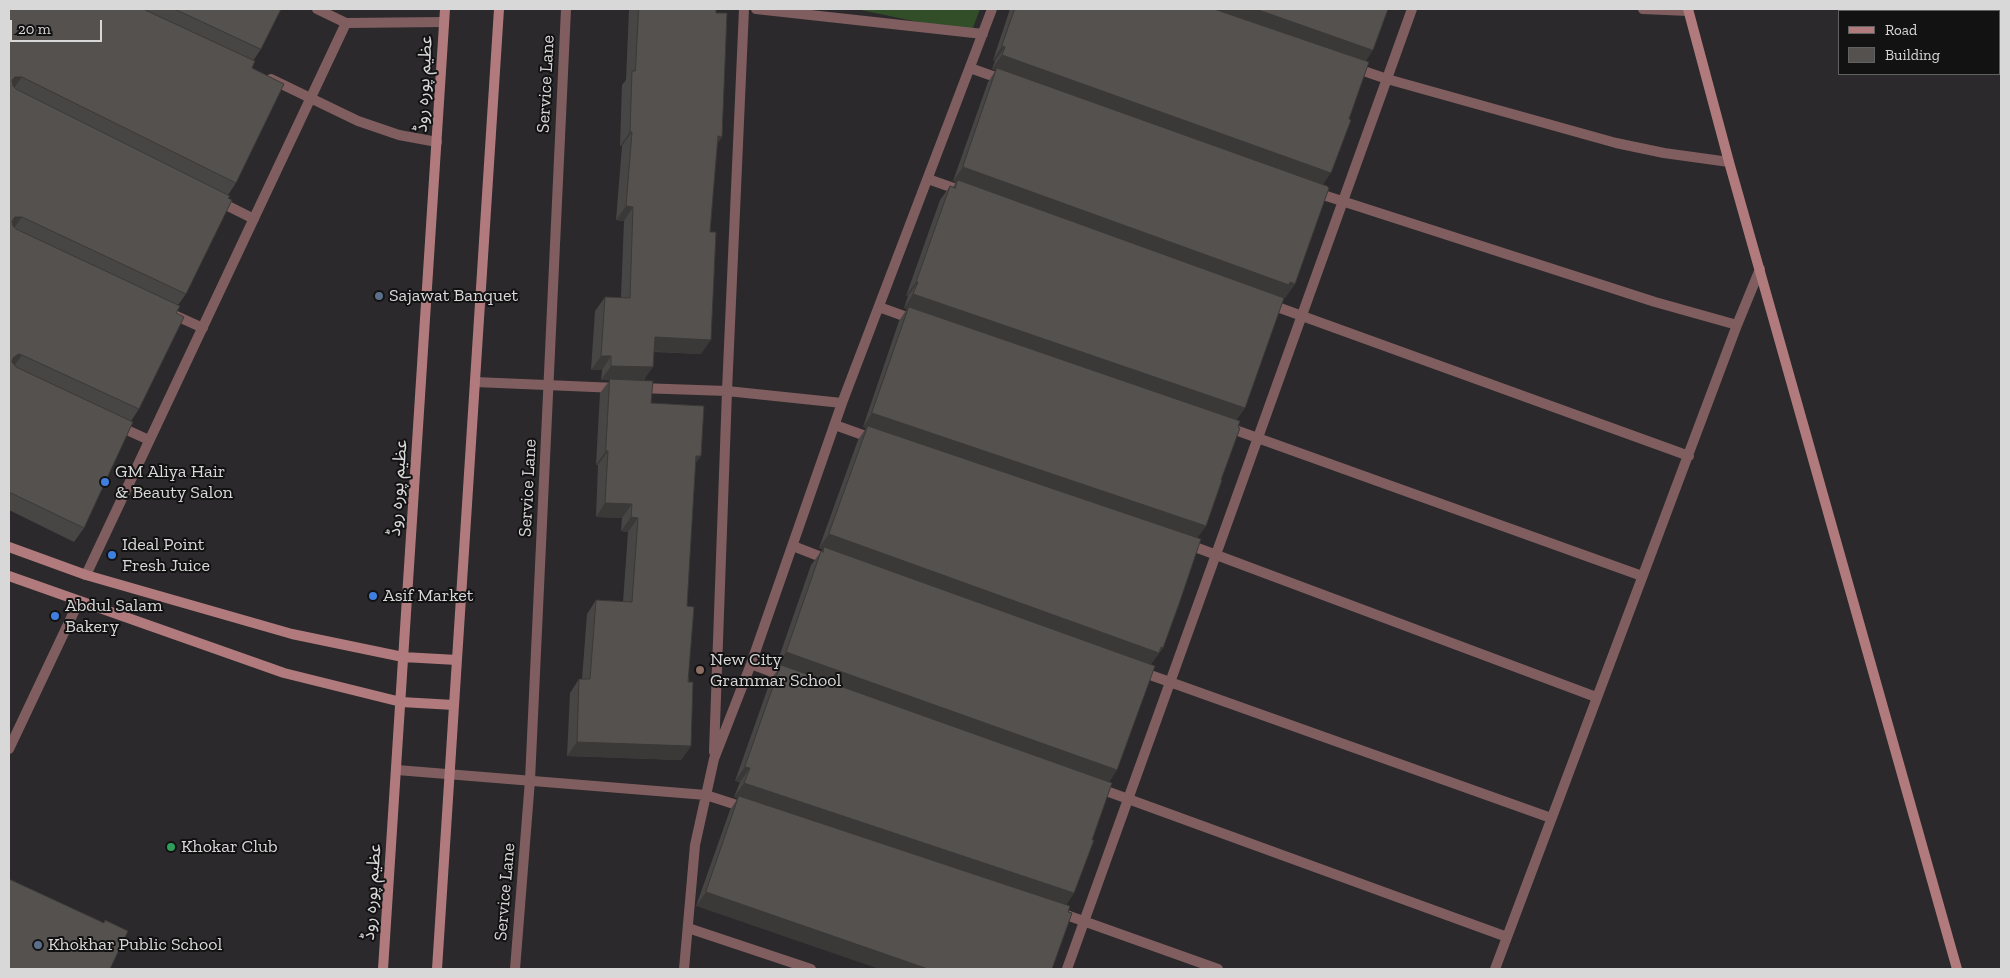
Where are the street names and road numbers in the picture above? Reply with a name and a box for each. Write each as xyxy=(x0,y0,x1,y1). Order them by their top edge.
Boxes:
street label: عظیم پورہ روڈ xyxy=(411,35,437,133)
street label: Service Lane xyxy=(533,35,559,133)
street label: عظیم پورہ روڈ xyxy=(384,439,412,537)
street label: Service Lane xyxy=(515,439,541,537)
street label: Service Lane xyxy=(490,842,520,942)
street label: عظیم پورہ روڈ xyxy=(358,843,386,941)

